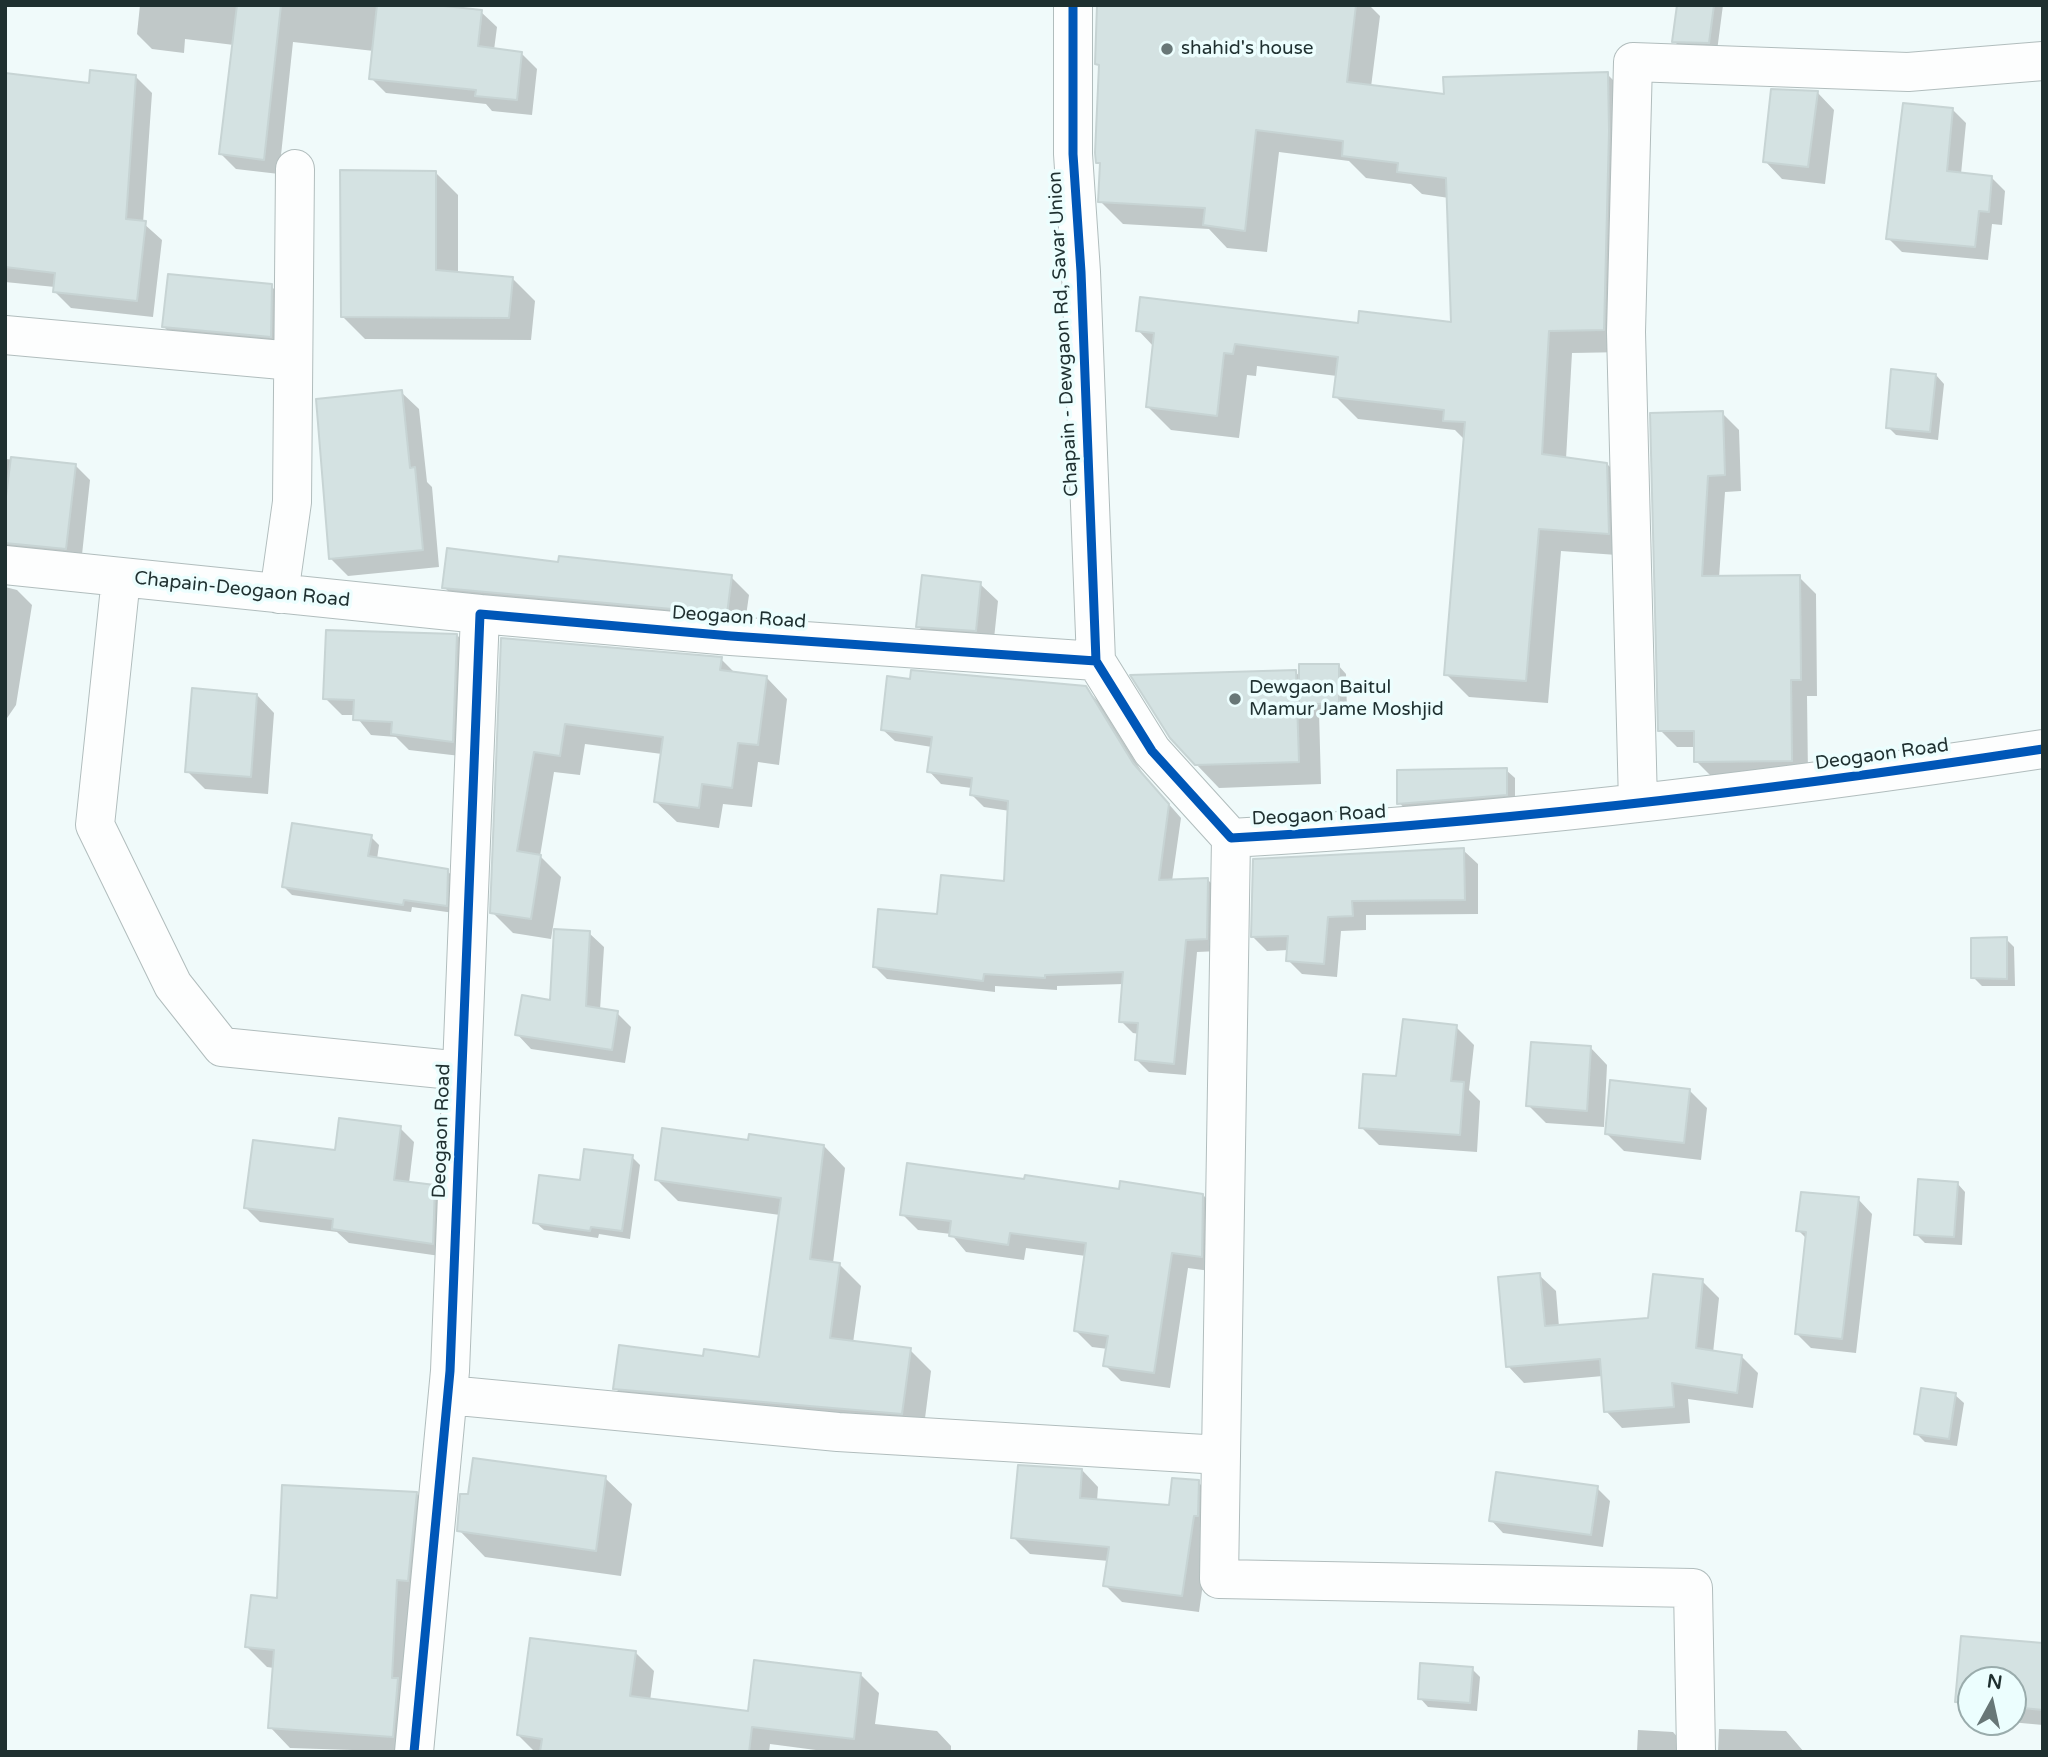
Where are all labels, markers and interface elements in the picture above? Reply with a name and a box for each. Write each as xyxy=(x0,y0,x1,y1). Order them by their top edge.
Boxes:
place label: shahid's house xyxy=(1181,38,1314,60)
marker: shahid's house xyxy=(1159,41,1175,57)
street label: Chapain - Dewgaon Rd, Savar Union xyxy=(1044,171,1084,497)
street label: Chapain-Deogaon Road xyxy=(133,567,351,613)
street label: Deogaon Road xyxy=(671,602,807,634)
place label: Dewgaon Baitul Mamur Jame Moshjid xyxy=(1249,677,1444,721)
marker: Dewgaon Baitul Mamur Jame Moshjid xyxy=(1227,691,1243,707)
street label: Deogaon Road xyxy=(1814,734,1950,776)
street label: Deogaon Road xyxy=(1251,801,1387,831)
street label: Deogaon Road xyxy=(428,1063,456,1199)
north arrow xyxy=(1957,1666,2027,1736)
text: N xyxy=(1986,1670,2004,1694)

